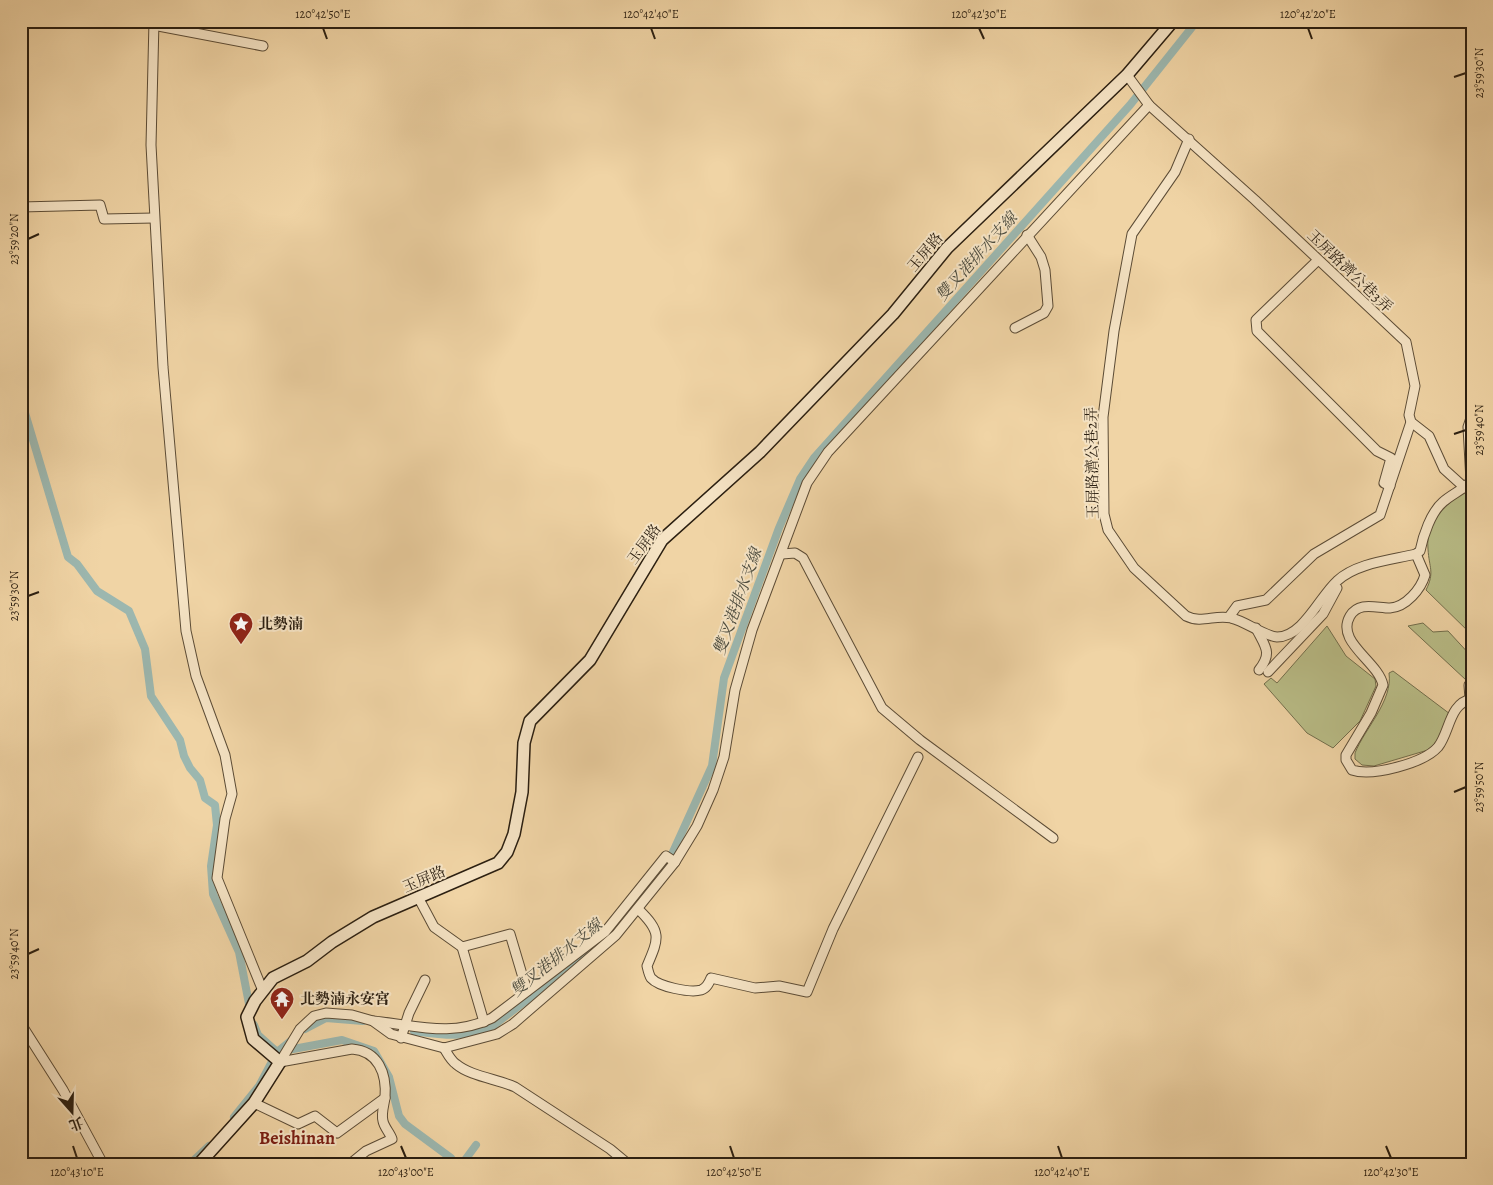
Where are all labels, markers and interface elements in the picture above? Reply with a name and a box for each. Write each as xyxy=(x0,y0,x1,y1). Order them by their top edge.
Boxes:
text: 120°42'50"E xyxy=(295,6,351,22)
text: 120°42'40"E xyxy=(623,6,679,22)
text: 120°42'30"E xyxy=(951,6,1007,22)
text: 120°42'20"E xyxy=(1280,6,1336,22)
text: 23°59'30"N xyxy=(1471,47,1487,98)
water label: 雙叉港排水支線 xyxy=(931,206,1024,306)
text: 23°59'20"N xyxy=(6,213,22,265)
street label: 玉屏路濟公巷3弄 xyxy=(1303,225,1397,317)
street label: 玉屏路 xyxy=(903,228,947,276)
text: 23°59'40"N xyxy=(1471,404,1487,456)
street label: 玉屏路濟公巷2弄 xyxy=(1081,407,1103,519)
street label: 玉屏路 xyxy=(623,520,665,568)
water label: 雙叉港排水支線 xyxy=(708,543,768,658)
text: 23°59'30"N xyxy=(6,570,22,621)
place icon: 北勢湳 xyxy=(228,611,254,645)
place label: 北勢湳 xyxy=(258,614,303,634)
text: 23°59'50"N xyxy=(1471,761,1487,812)
street label: 玉屏路 xyxy=(399,861,449,897)
water label: 雙叉港排水支線 xyxy=(506,913,609,1002)
text: 23°59'40"N xyxy=(6,928,22,980)
temple icon: 北勢湳永安宮 xyxy=(269,986,295,1020)
place label: 北勢湳永安宮 xyxy=(300,989,390,1009)
north arrow xyxy=(48,1088,98,1138)
text: 北 xyxy=(66,1112,86,1135)
district label: Beishinan xyxy=(259,1126,335,1150)
text: 120°43'10"E xyxy=(50,1164,104,1180)
text: 120°43'00"E xyxy=(378,1164,434,1180)
text: 120°42'50"E xyxy=(706,1164,762,1180)
text: 120°42'40"E xyxy=(1034,1164,1090,1180)
text: 120°42'30"E xyxy=(1363,1164,1419,1180)

